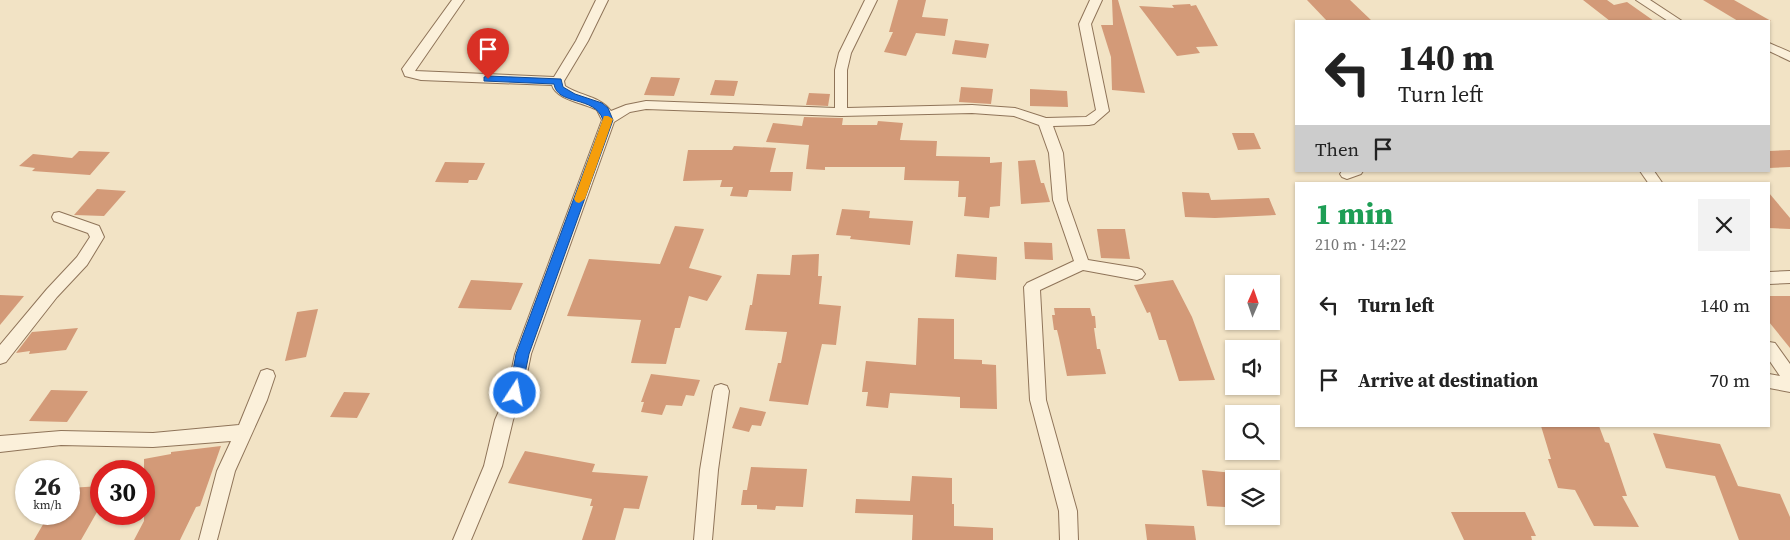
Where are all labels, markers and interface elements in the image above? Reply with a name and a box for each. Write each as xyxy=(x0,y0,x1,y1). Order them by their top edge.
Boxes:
pin xyxy=(467,28,509,79)
text: 140 m xyxy=(1398,34,1494,82)
icon: arrive xyxy=(474,35,502,63)
icon: left xyxy=(1315,40,1380,105)
text: Turn left xyxy=(1398,79,1483,109)
icon: arrive xyxy=(1369,135,1397,163)
text: Then xyxy=(1315,136,1359,162)
text: 1 min xyxy=(1315,193,1393,234)
button: close xyxy=(1698,199,1750,251)
text: 210 m · 14:22 xyxy=(1315,233,1406,255)
north arrow xyxy=(1225,275,1280,330)
map controls xyxy=(1225,275,1280,525)
icon: left xyxy=(1315,291,1343,319)
text: Turn left xyxy=(1358,292,1434,318)
text: 140 m xyxy=(1700,292,1750,318)
button: sound xyxy=(1225,340,1280,395)
position arrow xyxy=(488,366,540,418)
icon: arrive xyxy=(1315,366,1343,394)
text: Arrive at destination xyxy=(1358,367,1538,393)
text: 70 m xyxy=(1709,367,1750,393)
button: search xyxy=(1225,405,1280,460)
speed limit sign: 30 xyxy=(90,460,155,525)
text: 26 xyxy=(34,469,61,503)
button: layers xyxy=(1225,470,1280,525)
text: km/h xyxy=(33,497,62,513)

